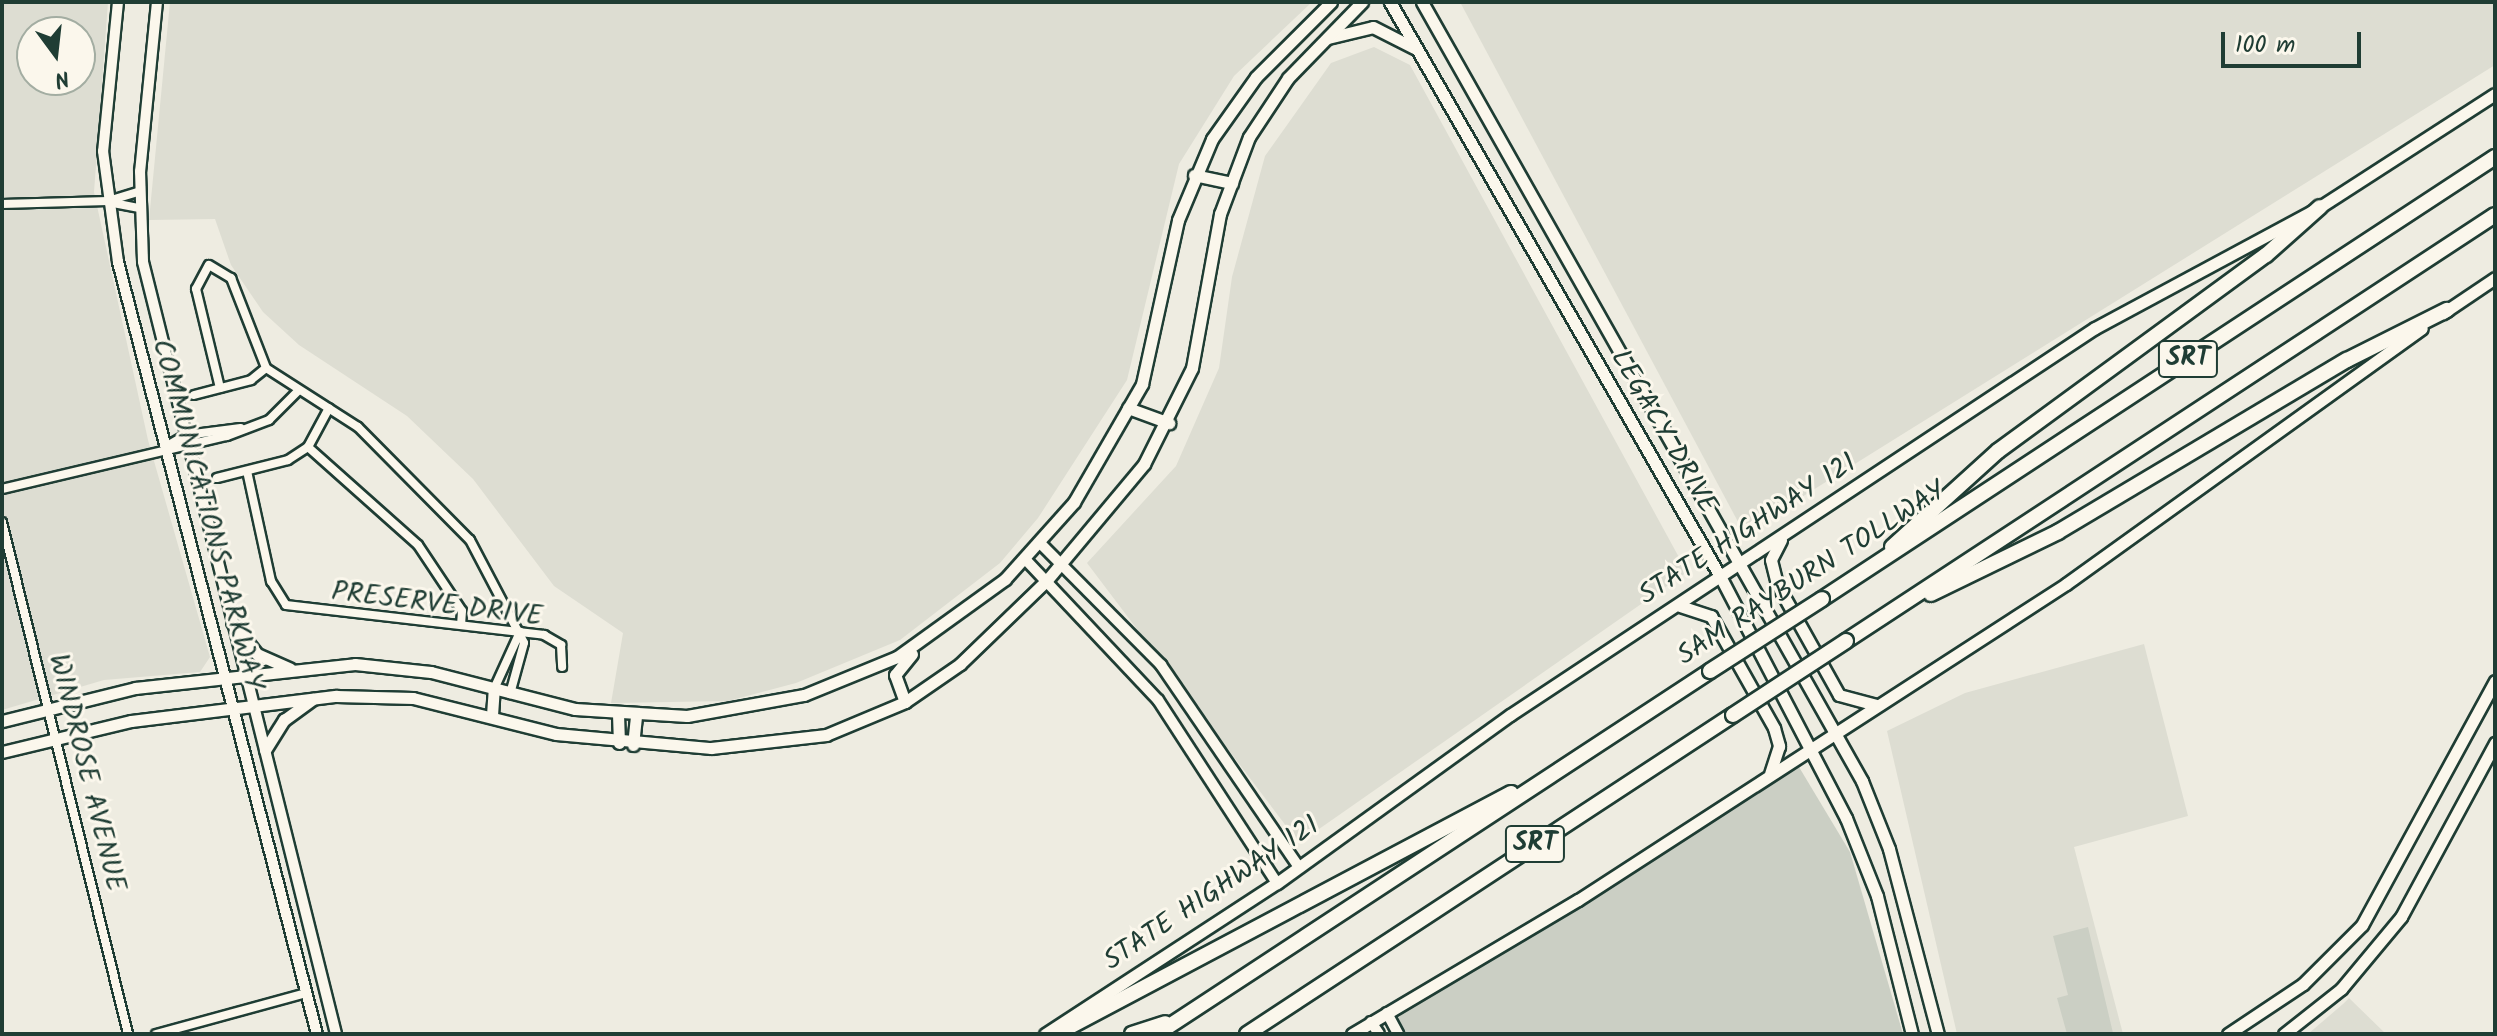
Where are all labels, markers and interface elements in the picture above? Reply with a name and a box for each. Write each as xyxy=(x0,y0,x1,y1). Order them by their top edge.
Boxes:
north arrow xyxy=(16,16,96,96)
scale bar xyxy=(2225,16,2365,66)
text: 100 m xyxy=(2235,26,2295,65)
text: N xyxy=(51,59,73,96)
street label: COMMUNICATIONS PARKWAY xyxy=(144,336,270,694)
road number: SRT xyxy=(2156,337,2220,381)
street label: LEGACY DRIVE xyxy=(1602,344,1724,520)
street label: STATE HIGHWAY 121 xyxy=(1633,447,1863,613)
street label: SAM RAYBURN TOLLWAY xyxy=(1671,475,1953,673)
street label: PRESERVE DRIVE xyxy=(330,575,544,635)
street label: WINDROSE AVENUE xyxy=(40,651,132,895)
street label: STATE HIGHWAY 121 xyxy=(1098,809,1326,979)
road number: SRT xyxy=(1503,822,1567,866)

